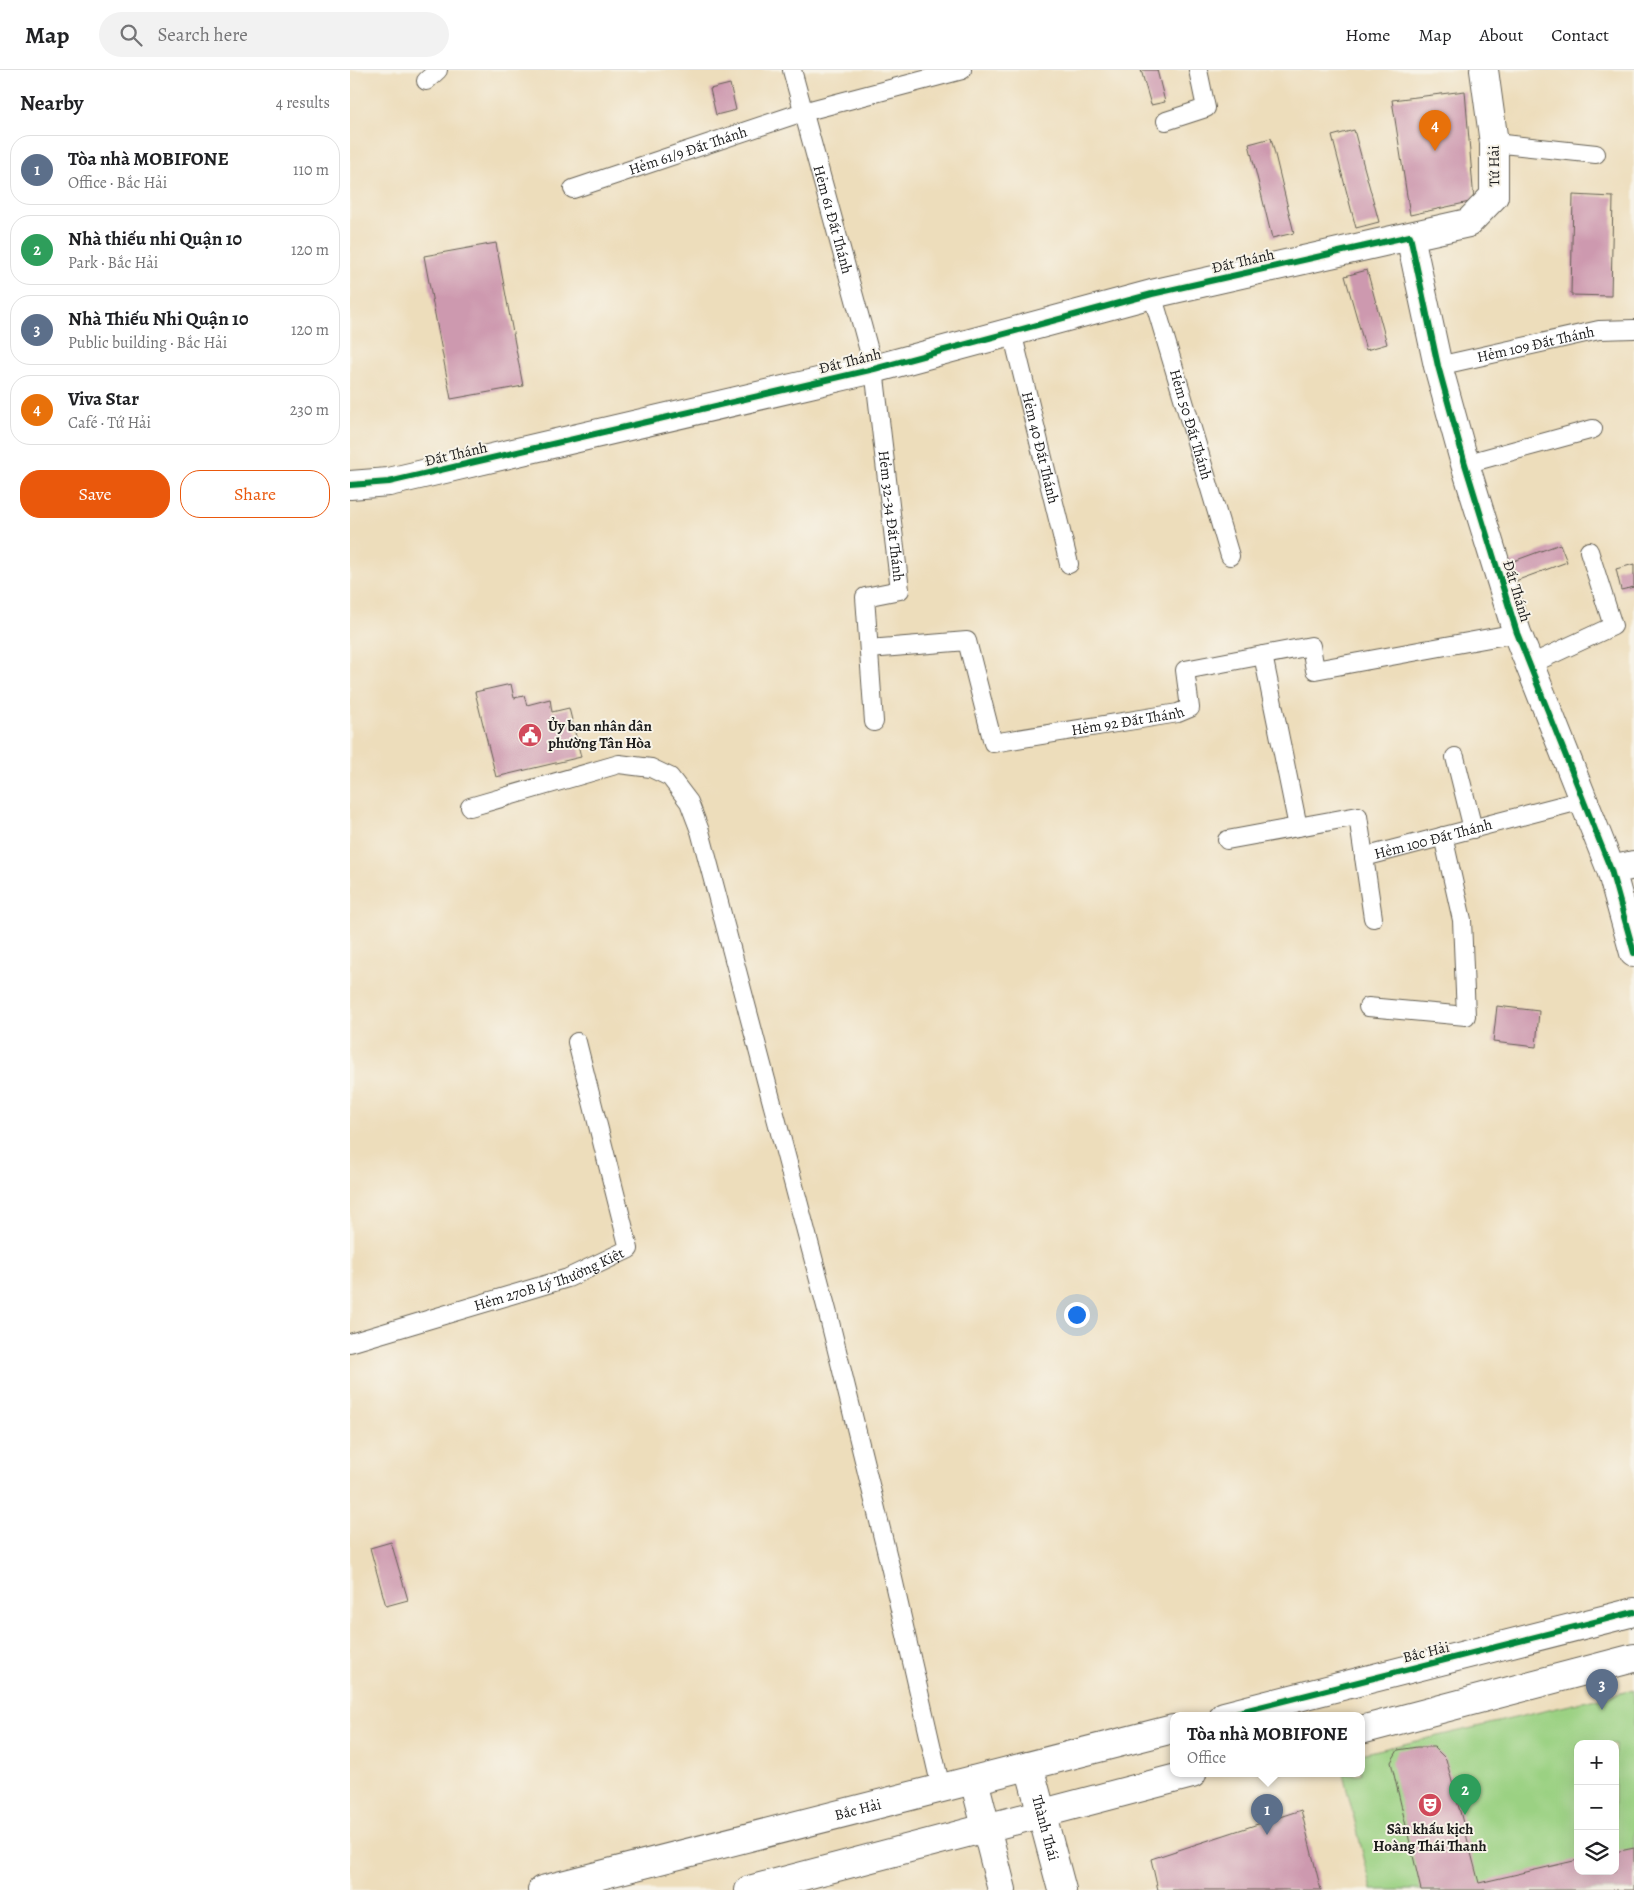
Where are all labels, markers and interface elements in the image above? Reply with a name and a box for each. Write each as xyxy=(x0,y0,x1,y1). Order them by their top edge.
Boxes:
search box xyxy=(99,12,449,57)
text: Map xyxy=(25,19,69,51)
icon: search xyxy=(117,21,145,49)
text: Search here xyxy=(157,22,248,48)
text: Home xyxy=(1345,23,1390,47)
text: Map xyxy=(1418,23,1451,47)
text: About xyxy=(1479,23,1523,47)
text: Contact xyxy=(1551,23,1609,47)
text: Nearby xyxy=(20,89,83,117)
text: 4 results xyxy=(276,92,330,114)
pin: 4 xyxy=(1419,110,1451,151)
street label: Hẻm 61/9 Đất Thánh xyxy=(626,121,750,180)
street label: Tứ Hải xyxy=(1484,145,1504,187)
text: Tòa nhà MOBIFONE xyxy=(68,146,229,172)
text: 1 xyxy=(34,159,40,181)
text: 110 m xyxy=(293,159,329,181)
street label: Hẻm 61 Đất Thánh xyxy=(809,163,857,276)
text: Office · Bắc Hải xyxy=(68,172,167,194)
text: Nhà thiếu nhi Quận 10 xyxy=(68,226,242,252)
text: 2 xyxy=(33,239,41,261)
text: 120 m xyxy=(291,239,329,261)
street label: Đất Thánh xyxy=(1210,244,1276,278)
text: Park · Bắc Hải xyxy=(68,252,158,274)
text: Nhà Thiếu Nhi Quận 10 xyxy=(68,306,248,332)
text: 3 xyxy=(34,319,40,341)
text: 120 m xyxy=(291,319,329,341)
street label: Hẻm 109 Đất Thánh xyxy=(1475,321,1596,367)
text: Public building · Bắc Hải xyxy=(68,332,227,354)
street label: Đất Thánh xyxy=(817,344,883,378)
street label: Hẻm 50 Đất Thánh xyxy=(1165,367,1217,482)
text: Viva Star xyxy=(68,386,139,412)
street label: Hẻm 40 Đất Thánh xyxy=(1017,389,1064,506)
text: 4 xyxy=(33,399,41,421)
text: 230 m xyxy=(290,399,329,421)
text: Café · Tứ Hải xyxy=(68,412,151,434)
street label: Đất Thánh xyxy=(423,437,489,471)
street label: Hẻm 32-34 Đất Thánh xyxy=(874,449,909,583)
button: Save xyxy=(20,470,170,518)
button: Share xyxy=(180,470,330,518)
street label: Đất Thánh xyxy=(1498,558,1536,624)
street label: Hẻm 92 Đất Thánh xyxy=(1070,701,1187,740)
place label: Ủy ban nhân dân phường Tân Hòa xyxy=(548,716,652,753)
public building icon: Ủy ban nhân dân phường Tân Hòa xyxy=(517,722,543,748)
street label: Hẻm 100 Đất Thánh xyxy=(1372,814,1494,864)
street label: Hẻm 270B Lý Thường Kiệt xyxy=(471,1243,627,1316)
your location xyxy=(1064,1302,1090,1328)
street label: Bắc Hải xyxy=(1401,1637,1451,1667)
pin: 3 xyxy=(1586,1669,1618,1710)
popup xyxy=(1170,1712,1365,1777)
text: Tòa nhà MOBIFONE xyxy=(1187,1721,1348,1747)
map controls xyxy=(1574,1740,1619,1875)
button: + xyxy=(1574,1740,1619,1785)
text: Office xyxy=(1187,1747,1226,1769)
pin: 2 xyxy=(1449,1774,1481,1815)
button: − xyxy=(1574,1785,1619,1830)
theatre icon: Sân khấu kịch Hoàng Thái Thanh xyxy=(1417,1792,1443,1818)
street label: Thành Thái xyxy=(1027,1793,1064,1863)
street label: Bắc Hải xyxy=(832,1794,883,1825)
pin: 1 xyxy=(1251,1794,1283,1835)
place label: Sân khấu kịch Hoàng Thái Thanh xyxy=(1373,1819,1487,1856)
button: layers xyxy=(1574,1830,1619,1875)

